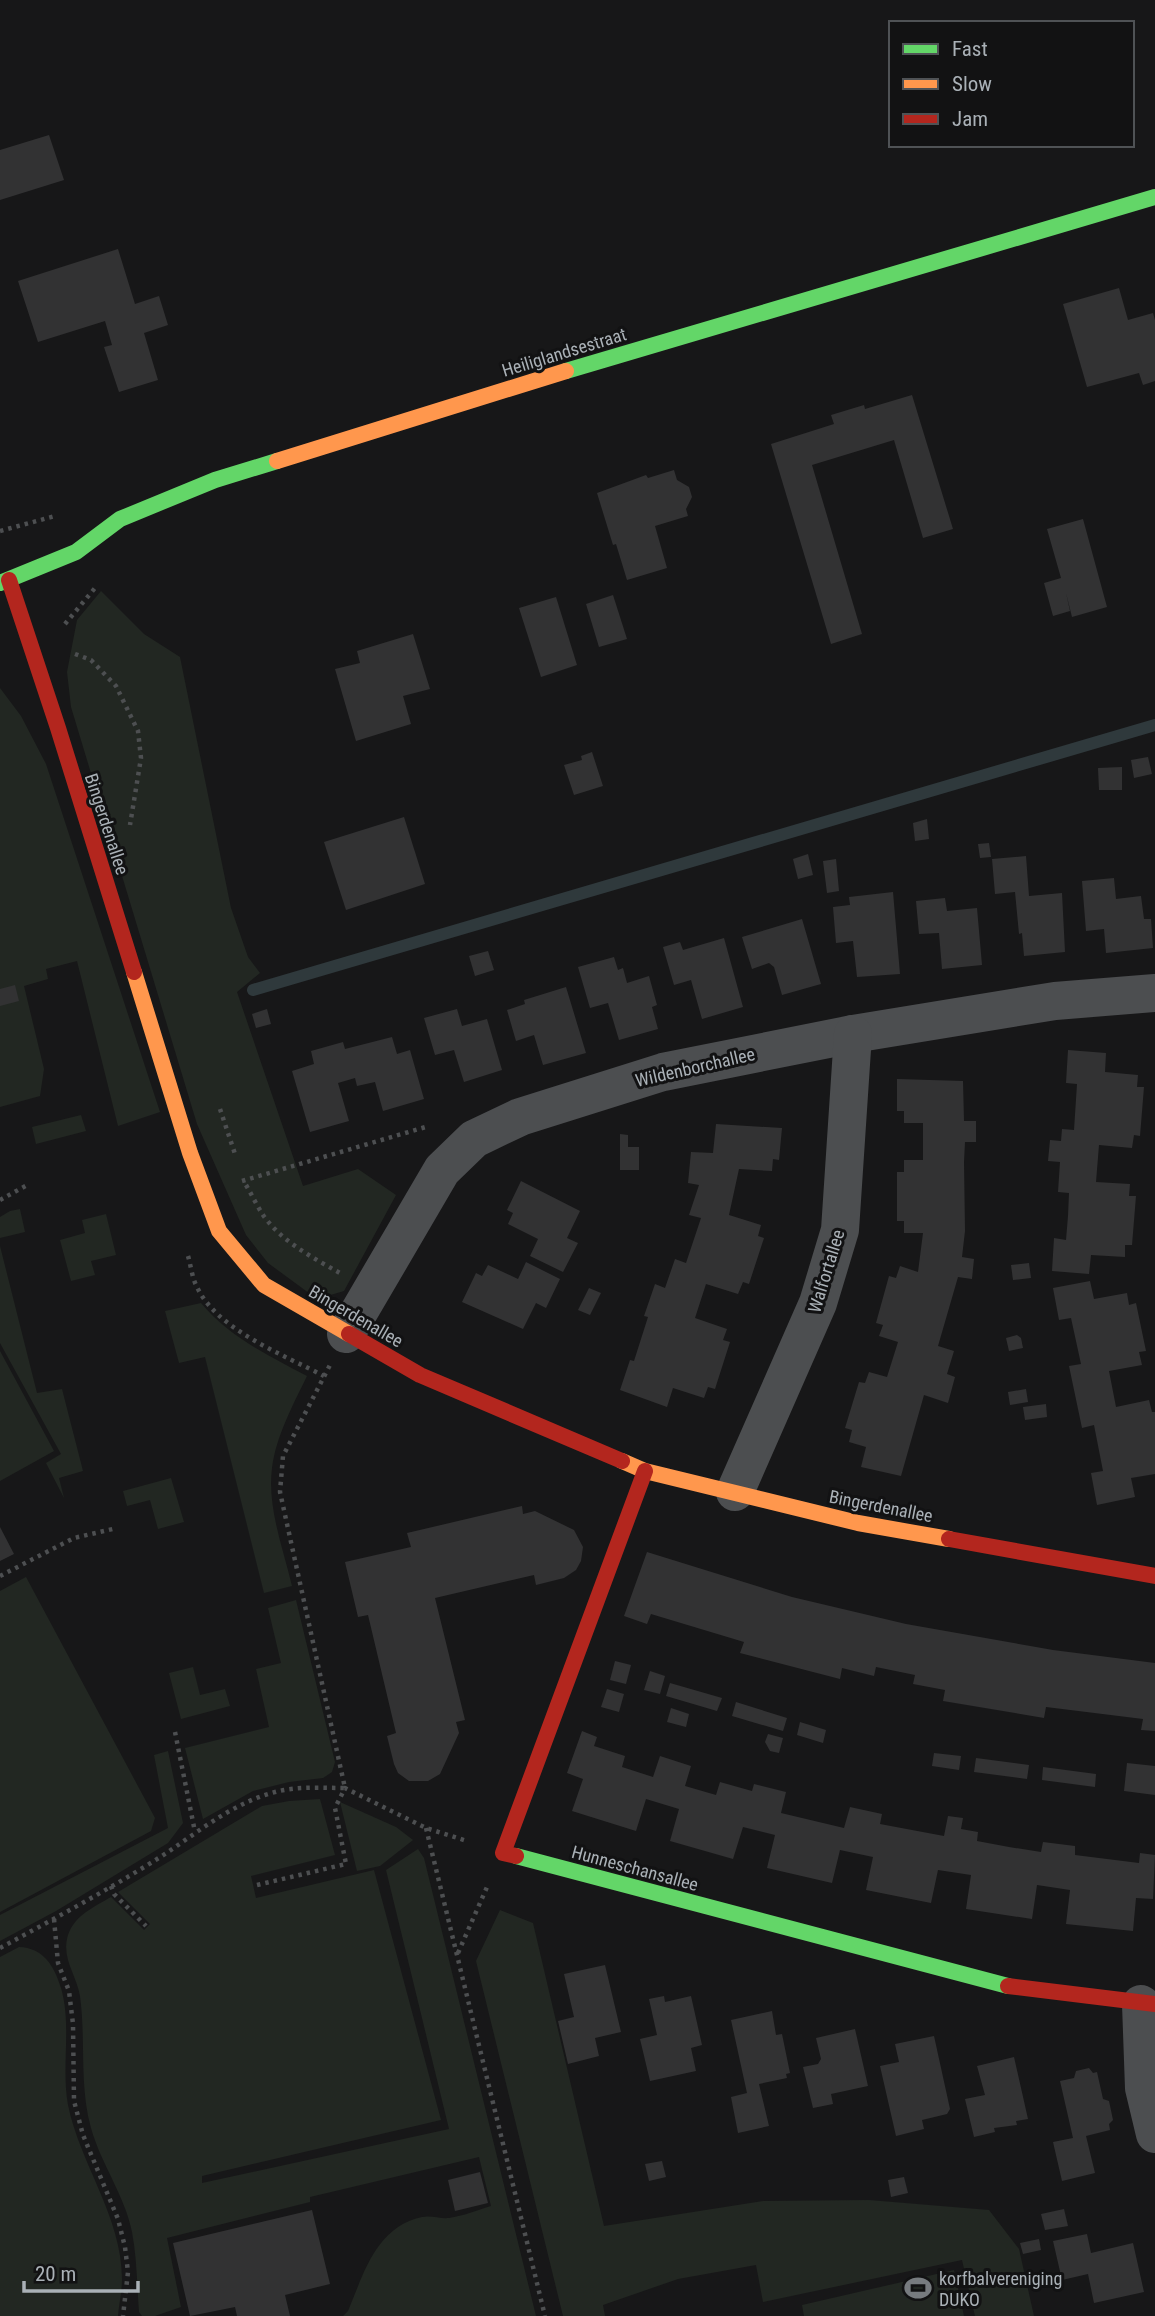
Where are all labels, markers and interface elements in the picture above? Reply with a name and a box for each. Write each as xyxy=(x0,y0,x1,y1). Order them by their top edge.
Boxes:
legend xyxy=(889,21,1134,147)
text: Fast xyxy=(952,37,988,61)
text: Slow xyxy=(952,72,992,96)
text: Jam xyxy=(952,107,988,131)
street label: Heiliglandsestraat xyxy=(499,323,629,381)
street label: Bingerdenallee xyxy=(81,771,133,877)
street label: Wildenborchallee xyxy=(633,1043,757,1091)
street label: Walfortallee xyxy=(803,1227,849,1315)
street label: Bingerdenallee xyxy=(305,1281,407,1351)
street label: Bingerdenallee xyxy=(827,1486,935,1526)
street label: Hunneschansallee xyxy=(569,1841,701,1895)
scale bar xyxy=(24,2250,138,2294)
text: 20 m xyxy=(35,2262,76,2286)
place label: korfbalvereniging DUKO xyxy=(939,2268,1062,2310)
sports icon: korfbalvereniging DUKO xyxy=(903,2273,933,2303)

